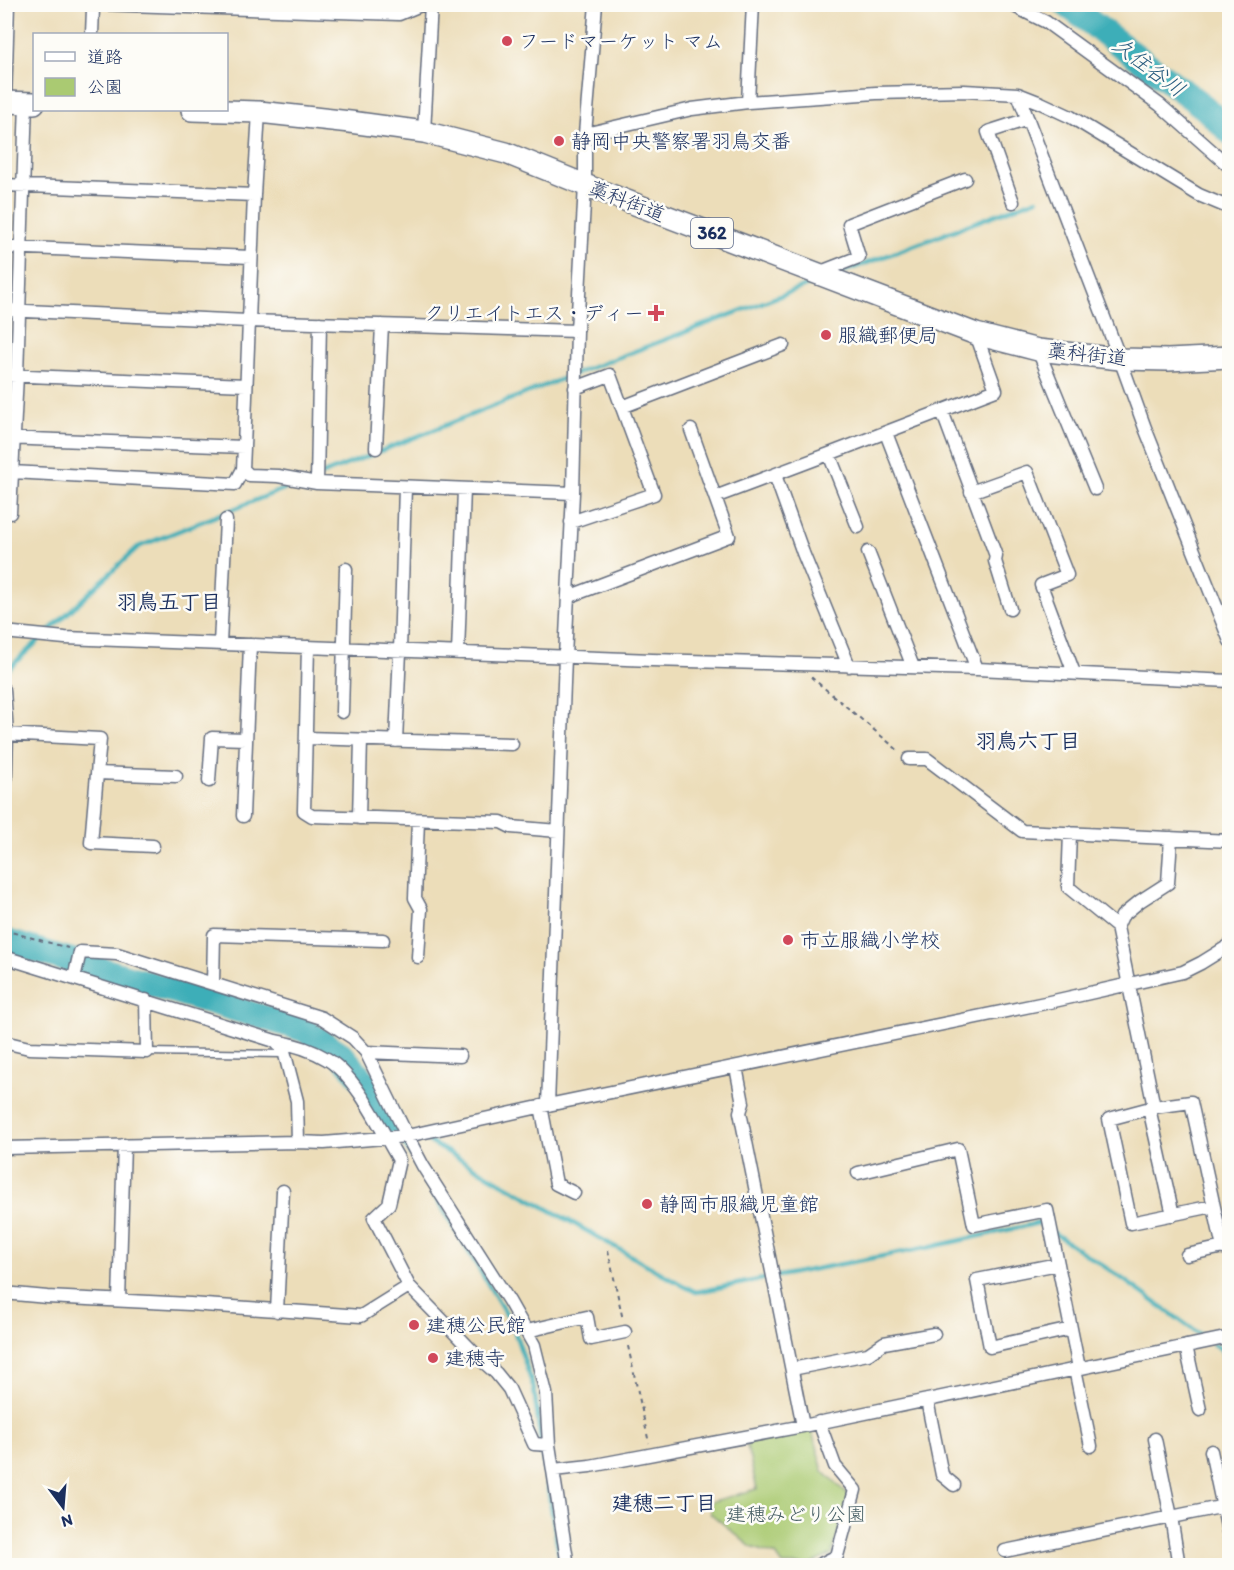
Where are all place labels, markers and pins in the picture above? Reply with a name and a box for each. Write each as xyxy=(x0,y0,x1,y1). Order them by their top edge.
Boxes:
place label: フードマーケット マム xyxy=(519,29,723,53)
marker: フードマーケット マム xyxy=(500,34,514,48)
place label: 静岡中央警察署羽鳥交番 xyxy=(571,129,791,153)
marker: 静岡中央警察署羽鳥交番 xyxy=(552,134,566,148)
place label: クリエイトエス・ディー xyxy=(424,301,644,325)
marker: クリエイトエス・ディー xyxy=(649,306,663,320)
place label: 服織郵便局 xyxy=(838,323,938,347)
marker: 服織郵便局 xyxy=(819,328,833,342)
place label: 市立服織小学校 xyxy=(800,928,940,952)
marker: 市立服織小学校 xyxy=(781,933,795,947)
place label: 静岡市服織児童館 xyxy=(659,1192,819,1216)
marker: 静岡市服織児童館 xyxy=(640,1197,654,1211)
place label: 建穂公民館 xyxy=(426,1313,526,1337)
marker: 建穂公民館 xyxy=(407,1318,421,1332)
place label: 建穂寺 xyxy=(445,1346,505,1370)
marker: 建穂寺 xyxy=(426,1351,440,1365)

